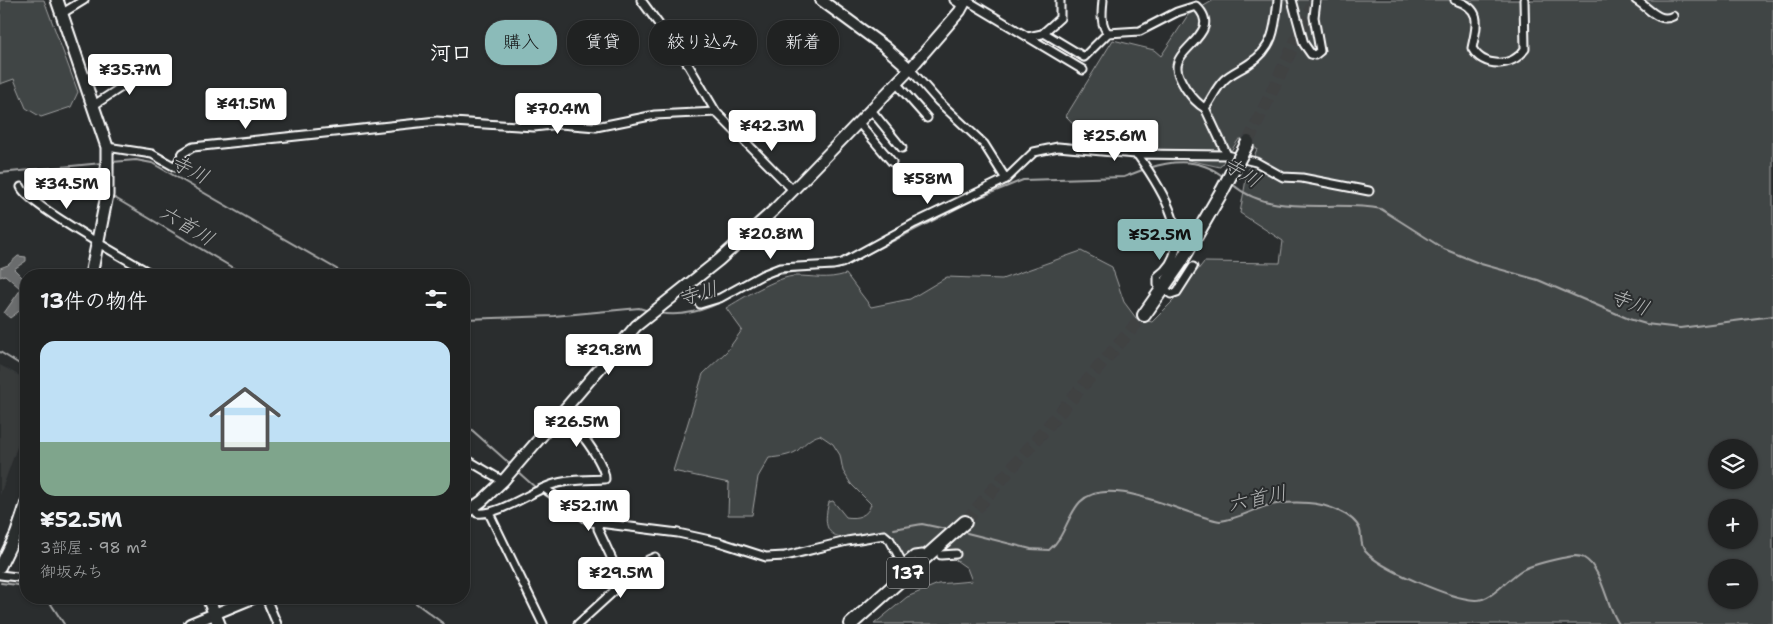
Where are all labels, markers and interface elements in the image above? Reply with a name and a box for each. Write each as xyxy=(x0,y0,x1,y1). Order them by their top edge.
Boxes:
chip: 購入 xyxy=(485,20,557,65)
chip: 賃貸 xyxy=(567,20,639,65)
chip: 絞り込み xyxy=(649,20,757,65)
chip: 新着 xyxy=(767,20,839,65)
district label: 河口 xyxy=(430,39,472,67)
pin: ¥35.7M xyxy=(89,54,171,96)
text: ¥35.7M xyxy=(99,59,161,80)
pin: ¥41.5M xyxy=(205,88,287,130)
pin: ¥70.4M xyxy=(517,92,599,135)
text: ¥41.5M xyxy=(217,93,275,114)
text: ¥70.4M xyxy=(526,98,590,119)
pin: ¥42.3M xyxy=(731,110,813,152)
text: ¥42.3M xyxy=(740,115,804,136)
pin: ¥25.6M xyxy=(1074,120,1156,162)
text: ¥25.6M xyxy=(1083,125,1147,146)
water label: 寺川 xyxy=(166,148,214,190)
water label: 寺川 xyxy=(1218,151,1266,193)
pin: ¥58M xyxy=(898,162,958,205)
pin: ¥34.5M xyxy=(26,168,108,210)
text: ¥58M xyxy=(904,168,952,189)
text: ¥34.5M xyxy=(35,173,99,194)
water label: 六首川 xyxy=(155,198,219,252)
pin: ¥20.8M xyxy=(730,218,812,260)
pin: ¥52.5M xyxy=(1119,218,1201,261)
text: ¥20.8M xyxy=(739,223,803,244)
text: ¥52.5M xyxy=(1129,224,1191,245)
water label: 寺川 xyxy=(675,275,721,311)
water label: 寺川 xyxy=(1607,283,1653,321)
icon: filters xyxy=(422,285,450,313)
text: 13件の物件 xyxy=(40,287,148,315)
pin: ¥29.8M xyxy=(568,334,650,376)
text: ¥29.8M xyxy=(577,339,641,360)
icon: home xyxy=(200,374,290,464)
pin: ¥26.5M xyxy=(536,406,618,448)
text: ¥26.5M xyxy=(545,411,609,432)
map controls xyxy=(1708,439,1758,609)
button: layers xyxy=(1708,439,1758,489)
water label: 六首川 xyxy=(1225,479,1289,517)
pin: ¥52.1M xyxy=(548,490,630,532)
text: ¥52.1M xyxy=(560,495,618,516)
button: + xyxy=(1708,499,1758,549)
text: ¥52.5M xyxy=(40,506,122,534)
text: 3部屋 · 98 m² xyxy=(40,537,147,558)
pin: ¥29.5M xyxy=(580,556,662,599)
road number: 137 xyxy=(887,558,929,588)
button: − xyxy=(1708,559,1758,609)
text: 御坂みち xyxy=(40,561,103,582)
text: ¥29.5M xyxy=(589,562,653,583)

